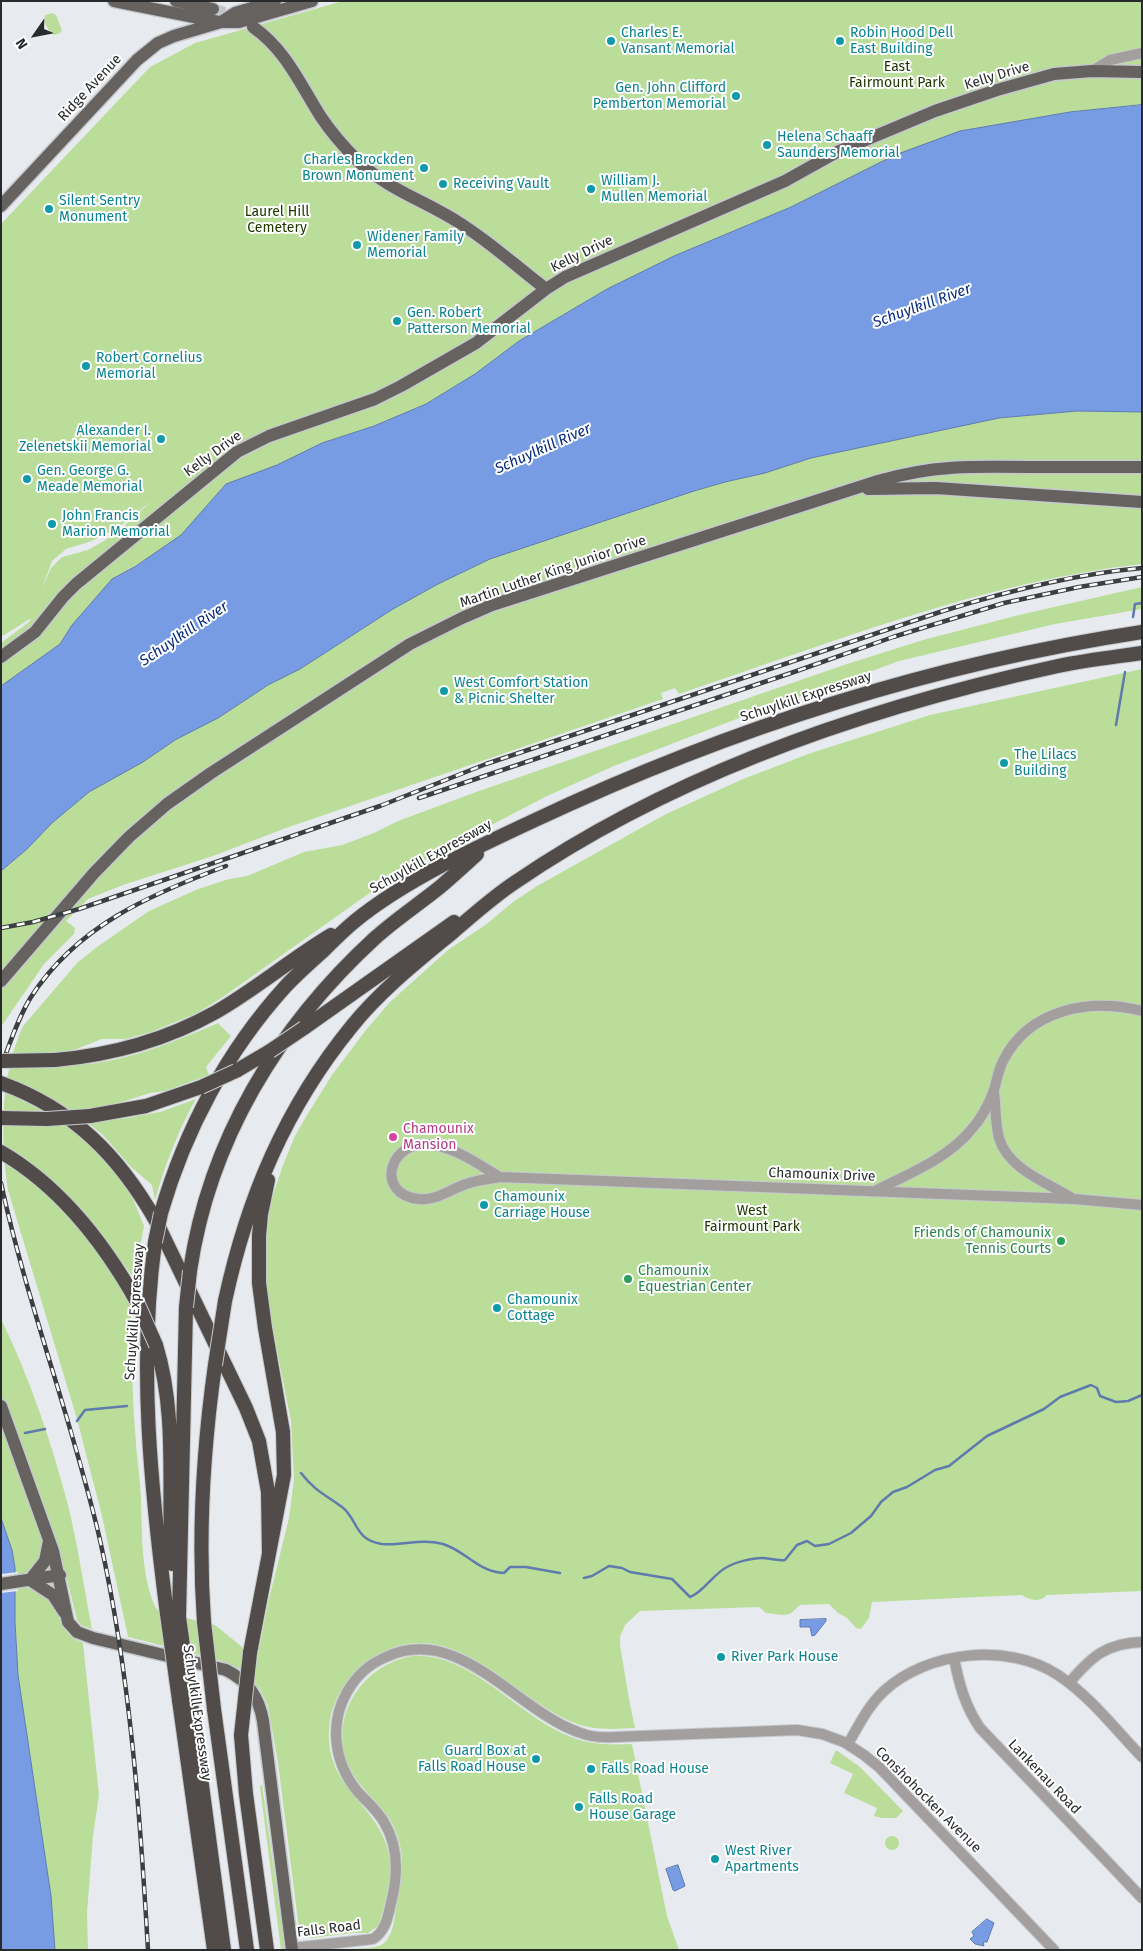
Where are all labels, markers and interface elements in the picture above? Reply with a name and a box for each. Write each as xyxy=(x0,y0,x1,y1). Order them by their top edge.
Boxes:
north arrow xyxy=(10,10,60,60)
place label: Charles E. Vansant Memorial xyxy=(621,25,735,58)
place label: Robin Hood Dell East Building xyxy=(850,25,953,58)
text: N xyxy=(12,35,32,52)
marker: Charles E. Vansant Memorial xyxy=(605,35,617,47)
marker: Robin Hood Dell East Building xyxy=(834,35,846,47)
street label: Ridge Avenue xyxy=(55,51,125,125)
street label: Kelly Drive xyxy=(962,58,1032,94)
park label: East Fairmount Park xyxy=(849,59,945,92)
place label: Gen. John Clifford Pemberton Memorial xyxy=(593,80,726,112)
marker: Gen. John Clifford Pemberton Memorial xyxy=(730,90,742,102)
place label: Helena Schaaff Saunders Memorial xyxy=(777,129,900,162)
marker: Helena Schaaff Saunders Memorial xyxy=(761,139,773,151)
place label: Charles Brockden Brown Monument xyxy=(302,152,414,184)
marker: Charles Brockden Brown Monument xyxy=(418,162,430,174)
place label: William J. Mullen Memorial xyxy=(601,173,707,206)
place label: Receiving Vault xyxy=(453,176,549,192)
marker: Receiving Vault xyxy=(437,178,449,190)
marker: William J. Mullen Memorial xyxy=(585,183,597,195)
place label: Silent Sentry Monument xyxy=(59,193,140,226)
marker: Silent Sentry Monument xyxy=(43,203,55,215)
park label: Laurel Hill Cemetery xyxy=(245,204,309,236)
place label: Widener Family Memorial xyxy=(367,229,464,262)
street label: Kelly Drive xyxy=(548,232,616,276)
marker: Widener Family Memorial xyxy=(351,239,363,251)
water label: Schuylkill River xyxy=(871,280,973,332)
place label: Gen. Robert Patterson Memorial xyxy=(407,305,531,338)
marker: Gen. Robert Patterson Memorial xyxy=(391,315,403,327)
place label: Robert Cornelius Memorial xyxy=(96,350,202,382)
marker: Robert Cornelius Memorial xyxy=(80,360,92,372)
water label: Schuylkill River xyxy=(492,420,594,478)
place label: Alexander I. Zelenetskii Memorial xyxy=(19,423,151,456)
street label: Kelly Drive xyxy=(181,427,245,481)
marker: Alexander I. Zelenetskii Memorial xyxy=(155,433,167,445)
place label: Gen. George G. Meade Memorial xyxy=(37,463,142,496)
marker: Gen. George G. Meade Memorial xyxy=(21,473,33,485)
place label: John Francis Marion Memorial xyxy=(62,508,170,540)
marker: John Francis Marion Memorial xyxy=(46,518,58,530)
street label: Martin Luther King Junior Drive xyxy=(458,532,648,612)
water label: Schuylkill River xyxy=(136,598,232,670)
street label: Schuylkill Expressway xyxy=(738,668,874,726)
place label: West Comfort Station & Picnic Shelter xyxy=(454,675,589,708)
marker: West Comfort Station & Picnic Shelter xyxy=(438,685,450,697)
place label: The Lilacs Building xyxy=(1014,747,1077,780)
marker: The Lilacs Building xyxy=(998,757,1010,769)
street label: Schuylkill Expressway xyxy=(367,816,495,898)
place label: Chamounix Mansion xyxy=(403,1121,474,1154)
marker: Chamounix Mansion xyxy=(387,1131,399,1143)
street label: Chamounix Drive xyxy=(768,1165,876,1185)
place label: Chamounix Carriage House xyxy=(494,1189,590,1222)
marker: Chamounix Carriage House xyxy=(478,1199,490,1211)
park label: West Fairmount Park xyxy=(704,1203,800,1236)
place label: Friends of Chamounix Tennis Courts xyxy=(913,1225,1051,1258)
marker: Friends of Chamounix Tennis Courts xyxy=(1055,1235,1067,1247)
street label: Schuylkill Expressway xyxy=(122,1243,148,1381)
place label: Chamounix Equestrian Center xyxy=(638,1263,751,1295)
marker: Chamounix Equestrian Center xyxy=(622,1273,634,1285)
place label: Chamounix Cottage xyxy=(507,1292,578,1324)
marker: Chamounix Cottage xyxy=(491,1302,503,1314)
street label: Schuylkill Expressway xyxy=(179,1644,215,1782)
place label: River Park House xyxy=(731,1649,838,1665)
marker: River Park House xyxy=(715,1651,727,1663)
street label: Lankenau Road xyxy=(1004,1736,1084,1818)
place label: Guard Box at Falls Road House xyxy=(418,1743,526,1775)
street label: Conshohocken Avenue xyxy=(872,1744,984,1856)
marker: Guard Box at Falls Road House xyxy=(530,1753,542,1765)
place label: Falls Road House xyxy=(601,1761,709,1777)
marker: Falls Road House xyxy=(585,1763,597,1775)
place label: Falls Road House Garage xyxy=(589,1791,676,1824)
marker: Falls Road House Garage xyxy=(573,1801,585,1813)
place label: West River Apartments xyxy=(725,1843,799,1875)
marker: West River Apartments xyxy=(709,1853,721,1865)
street label: Falls Road xyxy=(296,1917,362,1941)

